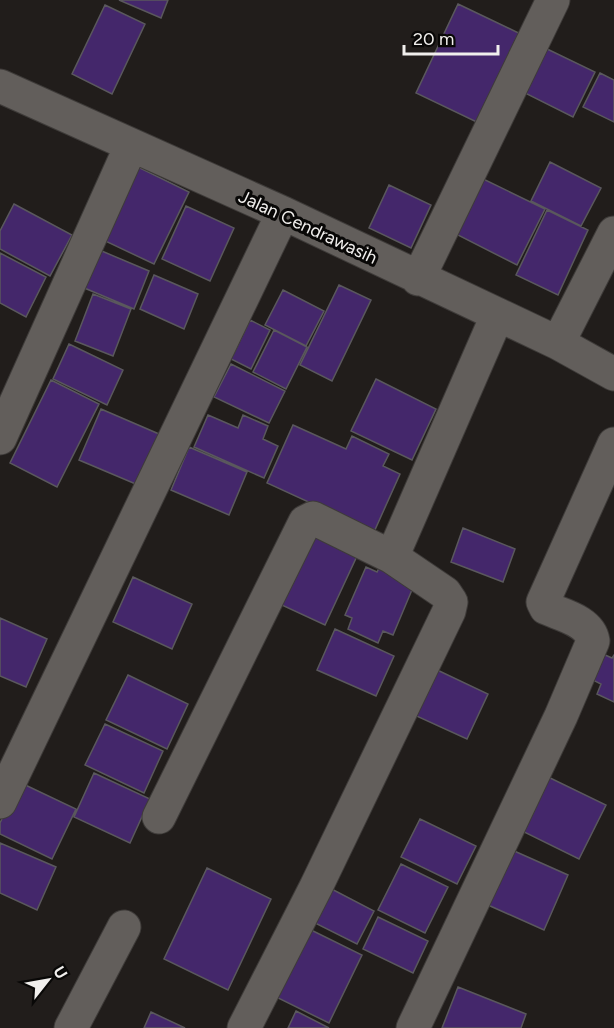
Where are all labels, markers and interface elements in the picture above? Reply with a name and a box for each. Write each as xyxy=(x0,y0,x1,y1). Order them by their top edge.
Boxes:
scale bar xyxy=(404,18,498,56)
text: 20 m xyxy=(413,28,454,50)
street label: Jalan Cendrawasih xyxy=(235,185,381,269)
north arrow xyxy=(18,950,78,1010)
text: U xyxy=(49,963,71,982)

